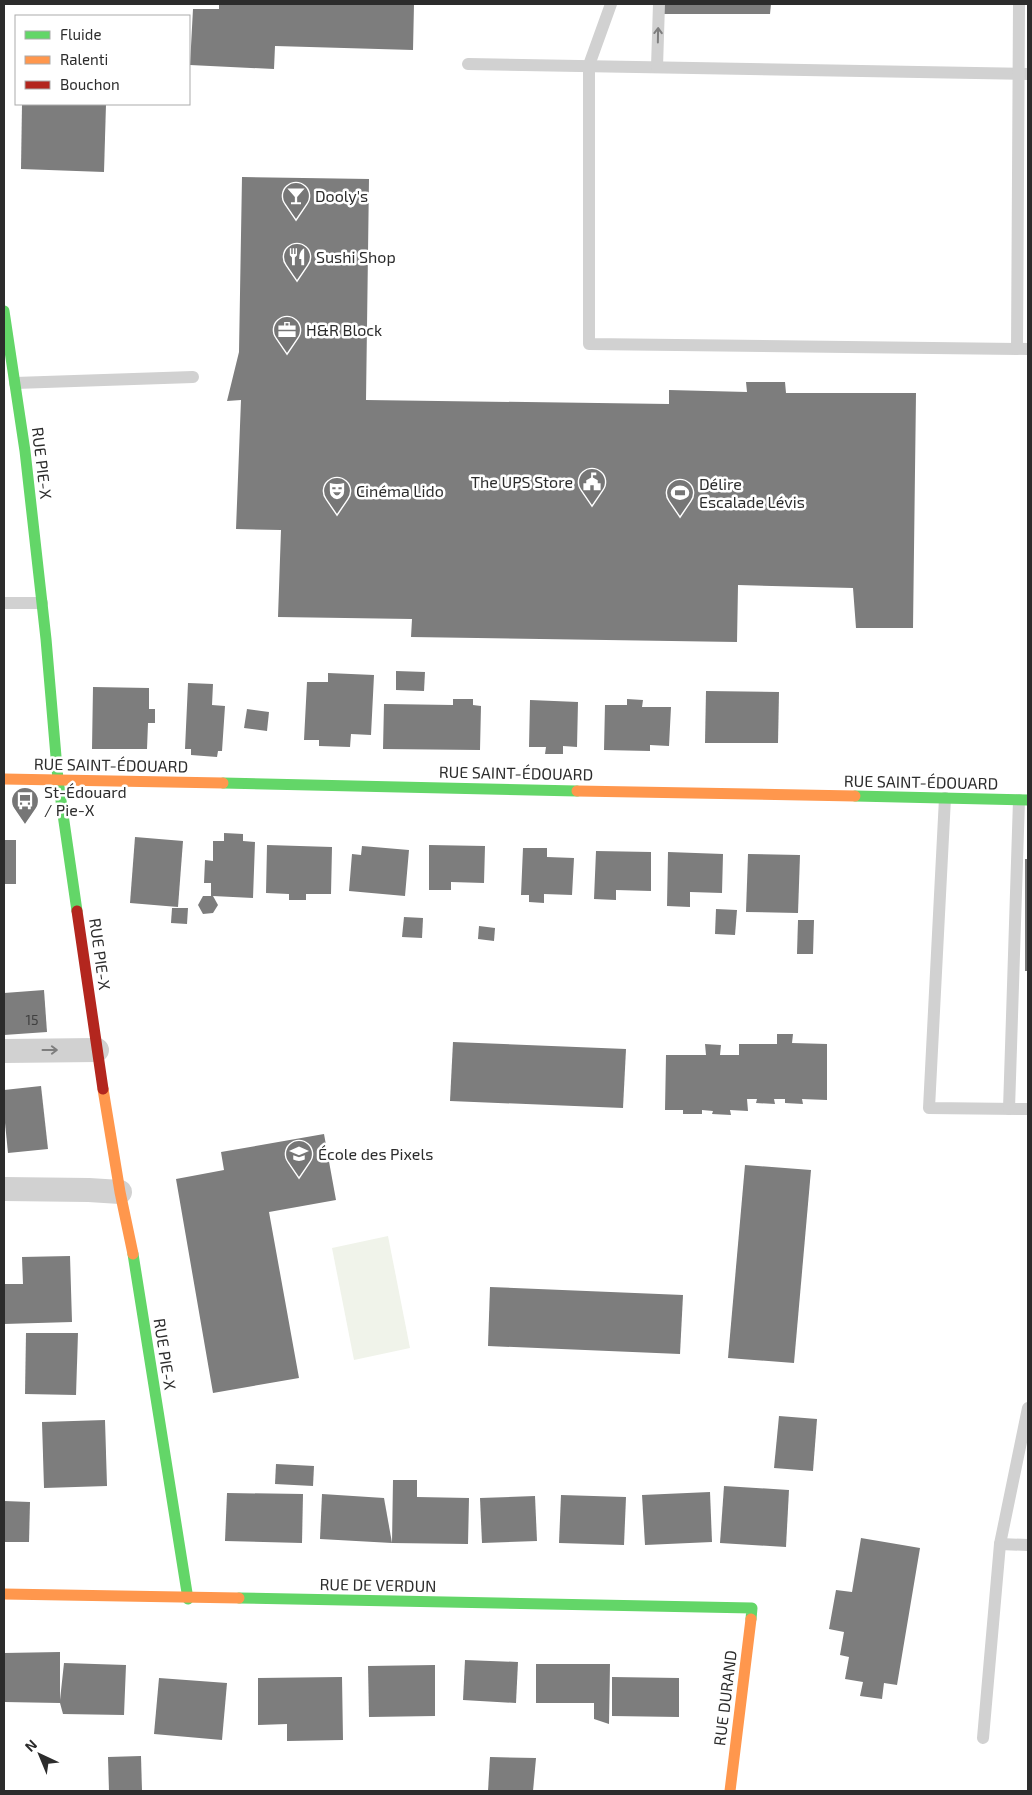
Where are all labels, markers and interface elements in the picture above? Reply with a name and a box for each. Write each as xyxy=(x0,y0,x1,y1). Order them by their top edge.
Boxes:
legend xyxy=(15,15,190,105)
text: Fluide xyxy=(60,25,101,43)
one-way arrow xyxy=(653,27,663,44)
text: Ralenti xyxy=(60,50,108,68)
text: Bouchon xyxy=(60,75,120,93)
bar icon: Dooly's xyxy=(281,181,311,220)
place label: Dooly's xyxy=(315,186,368,205)
restaurant icon: Sushi Shop xyxy=(282,242,312,281)
place label: Sushi Shop xyxy=(316,247,396,266)
office icon: H&R Block xyxy=(272,315,302,354)
place label: H&R Block xyxy=(306,320,382,339)
street label: RUE PIE-X xyxy=(29,426,56,500)
public building icon: The UPS Store xyxy=(577,467,607,506)
place label: The UPS Store xyxy=(471,472,573,491)
place label: Délire Escalade Lévis xyxy=(699,474,805,511)
theatre icon: Cinéma Lido xyxy=(322,476,352,515)
sports icon: Délire Escalade Lévis xyxy=(665,478,695,517)
place label: Cinéma Lido xyxy=(356,481,444,500)
street label: RUE SAINT-ÉDOUARD xyxy=(34,754,188,775)
street label: RUE SAINT-ÉDOUARD xyxy=(439,762,593,783)
street label: RUE SAINT-ÉDOUARD xyxy=(844,771,998,792)
place label: St-Édouard / Pie-X xyxy=(44,782,127,819)
bus stop icon: St-Édouard / Pie-X xyxy=(10,786,40,825)
street label: RUE PIE-X xyxy=(86,917,115,991)
house number: 15 xyxy=(25,1011,39,1028)
one-way arrow xyxy=(42,1046,58,1055)
school or university icon: École des Pixels xyxy=(284,1139,314,1178)
place label: École des Pixels xyxy=(318,1144,433,1163)
street label: RUE PIE-X xyxy=(150,1317,181,1391)
street label: RUE DE VERDUN xyxy=(319,1574,437,1595)
street label: RUE DURAND xyxy=(709,1649,740,1747)
north arrow xyxy=(15,1730,65,1780)
text: N xyxy=(21,1736,40,1755)

